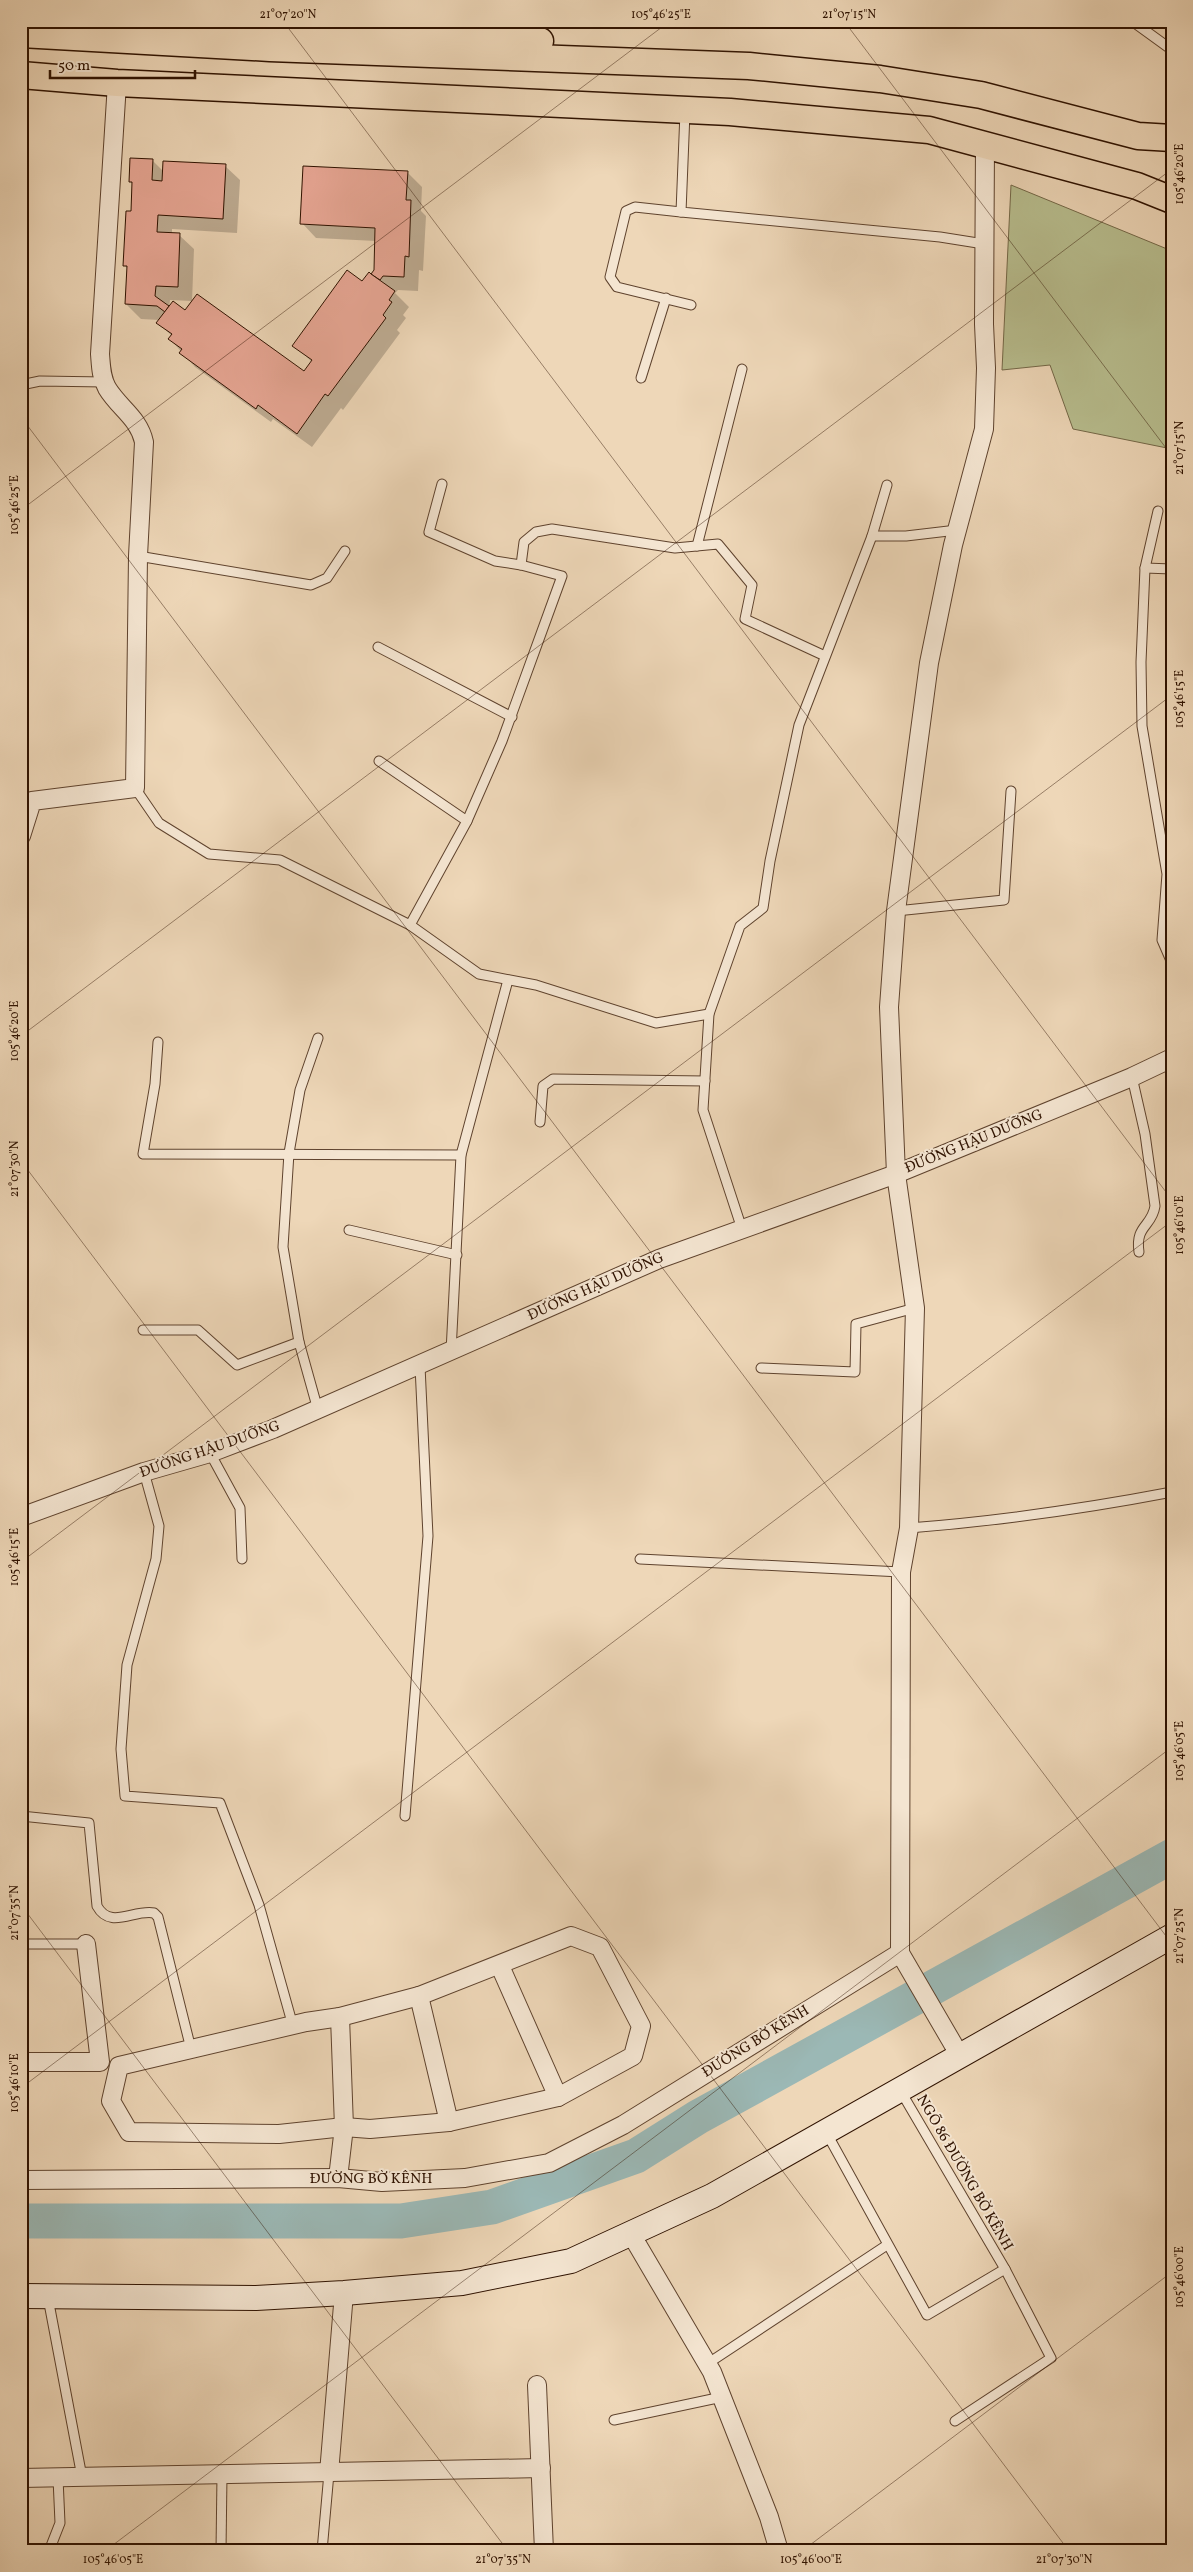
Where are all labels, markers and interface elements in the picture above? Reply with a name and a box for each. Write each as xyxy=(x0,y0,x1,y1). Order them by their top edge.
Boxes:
text: 21°07'20"N xyxy=(260,7,317,23)
text: 105°46'25"E xyxy=(631,7,691,23)
text: 21°07'15"N xyxy=(822,7,876,23)
scale bar xyxy=(50,48,195,80)
text: 50 m xyxy=(58,56,90,77)
text: 105°46'20"E xyxy=(1172,143,1188,205)
text: 21°07'15"N xyxy=(1172,421,1188,475)
text: 105°46'25"E xyxy=(7,475,23,535)
text: 105°46'15"E xyxy=(1172,670,1188,728)
text: 105°46'20"E xyxy=(7,1000,23,1062)
street label: ĐƯỜNG HẬU DƯỠNG xyxy=(902,1105,1046,1179)
text: 21°07'30"N xyxy=(7,1141,23,1197)
text: 105°46'10"E xyxy=(1172,1195,1188,1255)
street label: ĐƯỜNG HẬU DƯỠNG xyxy=(524,1247,668,1327)
street label: ĐƯỜNG HẬU DƯỠNG xyxy=(137,1416,283,1484)
text: 105°46'15"E xyxy=(7,1528,23,1586)
text: 105°46'05"E xyxy=(1172,1721,1188,1781)
text: 21°07'35"N xyxy=(7,1885,23,1941)
text: 21°07'25"N xyxy=(1172,1908,1188,1964)
street label: ĐƯỜNG BỜ KÊNH xyxy=(698,2001,814,2083)
text: 105°46'10"E xyxy=(7,2053,23,2113)
street label: NGÕ 86 ĐƯỜNG BỜ KÊNH xyxy=(911,2091,1017,2255)
street label: ĐƯỜNG BỜ KÊNH xyxy=(310,2169,432,2190)
text: 105°46'00"E xyxy=(1172,2246,1188,2308)
text: 105°46'05"E xyxy=(83,2552,143,2568)
text: 21°07'35"N xyxy=(475,2552,531,2568)
text: 105°46'00"E xyxy=(780,2552,842,2568)
text: 21°07'30"N xyxy=(1036,2552,1092,2568)

